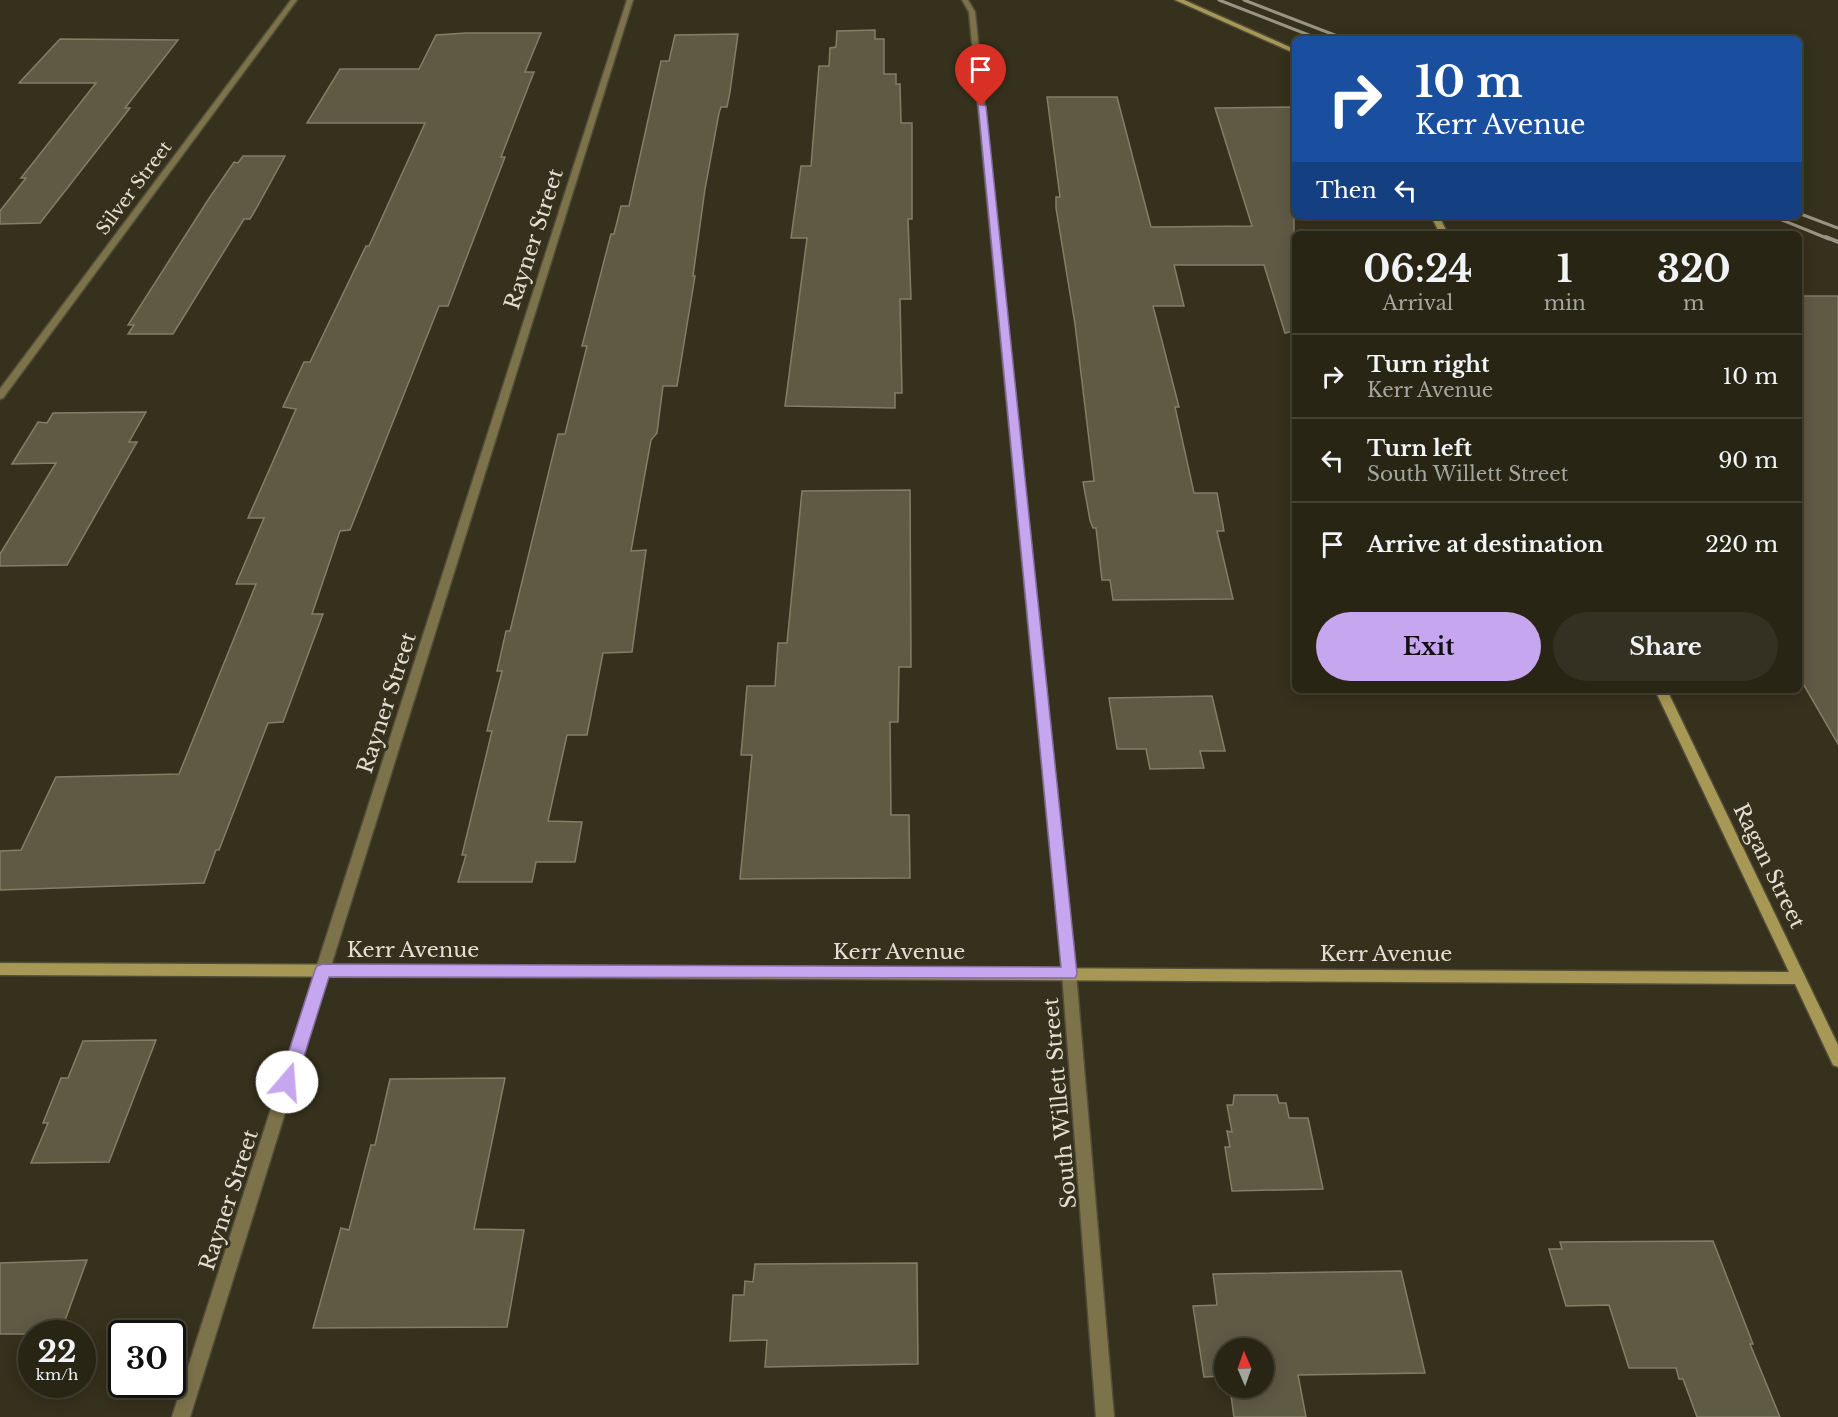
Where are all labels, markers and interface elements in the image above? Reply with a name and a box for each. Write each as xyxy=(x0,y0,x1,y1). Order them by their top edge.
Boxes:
pin xyxy=(955,44,1006,106)
icon: arrive xyxy=(964,53,997,86)
text: 10 m xyxy=(1415,56,1523,108)
icon: right xyxy=(1316,60,1394,138)
text: Kerr Avenue xyxy=(1415,108,1585,141)
street label: Silver Street xyxy=(92,137,177,239)
street label: Rayner Street xyxy=(499,165,569,313)
icon: left xyxy=(1389,174,1422,207)
text: Then xyxy=(1316,177,1377,204)
text: 06:24 xyxy=(1363,247,1472,292)
text: 1 xyxy=(1557,247,1573,292)
text: 320 xyxy=(1657,247,1731,292)
text: Arrival xyxy=(1382,291,1453,315)
text: min xyxy=(1544,291,1586,315)
text: m xyxy=(1683,291,1705,315)
text: Turn right xyxy=(1367,351,1489,378)
icon: right xyxy=(1316,360,1349,393)
text: 10 m xyxy=(1723,363,1778,390)
text: Kerr Avenue xyxy=(1367,378,1493,402)
text: Turn left xyxy=(1367,435,1472,462)
icon: left xyxy=(1316,444,1349,477)
text: 90 m xyxy=(1718,447,1778,474)
text: South Willett Street xyxy=(1367,462,1568,486)
icon: arrive xyxy=(1316,528,1349,561)
text: Arrive at destination xyxy=(1367,531,1604,558)
text: 220 m xyxy=(1705,531,1778,558)
button: Exit xyxy=(1316,612,1541,681)
button: Share xyxy=(1553,612,1778,681)
street label: Rayner Street xyxy=(352,629,422,777)
street label: Ragan Street xyxy=(1727,799,1811,933)
street label: Kerr Avenue xyxy=(347,937,479,963)
street label: Kerr Avenue xyxy=(833,939,965,965)
street label: Kerr Avenue xyxy=(1320,941,1452,967)
street label: South Willett Street xyxy=(1038,997,1082,1209)
position arrow xyxy=(255,1050,319,1114)
street label: Rayner Street xyxy=(194,1126,264,1274)
speed limit sign: 30 xyxy=(108,1320,186,1398)
text: 22 xyxy=(37,1333,77,1370)
north arrow xyxy=(1214,1338,1274,1398)
map controls xyxy=(1214,1338,1274,1398)
text: km/h xyxy=(36,1365,78,1384)

